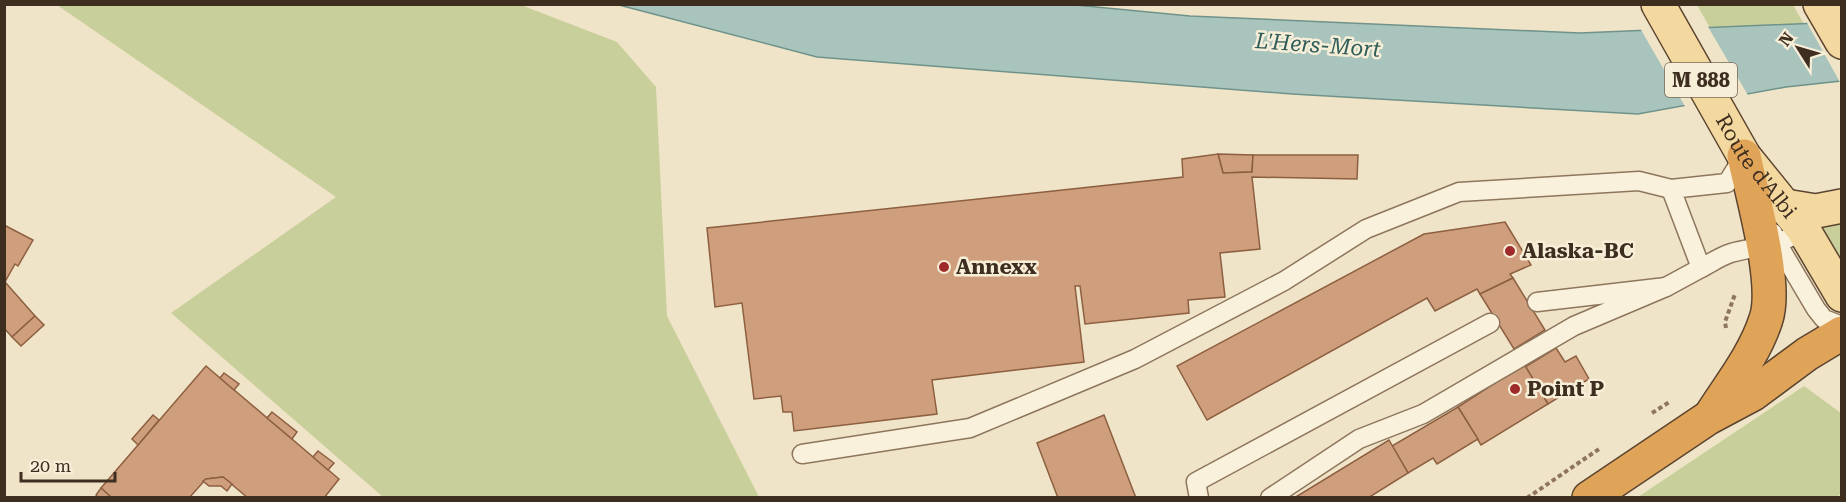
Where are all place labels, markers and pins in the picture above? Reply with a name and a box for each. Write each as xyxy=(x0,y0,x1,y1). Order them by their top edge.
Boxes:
place label: Alaska-BC xyxy=(1522,239,1634,263)
marker: Alaska-BC xyxy=(1503,244,1517,258)
place label: Annexx xyxy=(956,255,1037,279)
marker: Annexx xyxy=(937,260,951,274)
place label: Point P xyxy=(1527,377,1604,401)
marker: Point P xyxy=(1508,382,1522,396)

